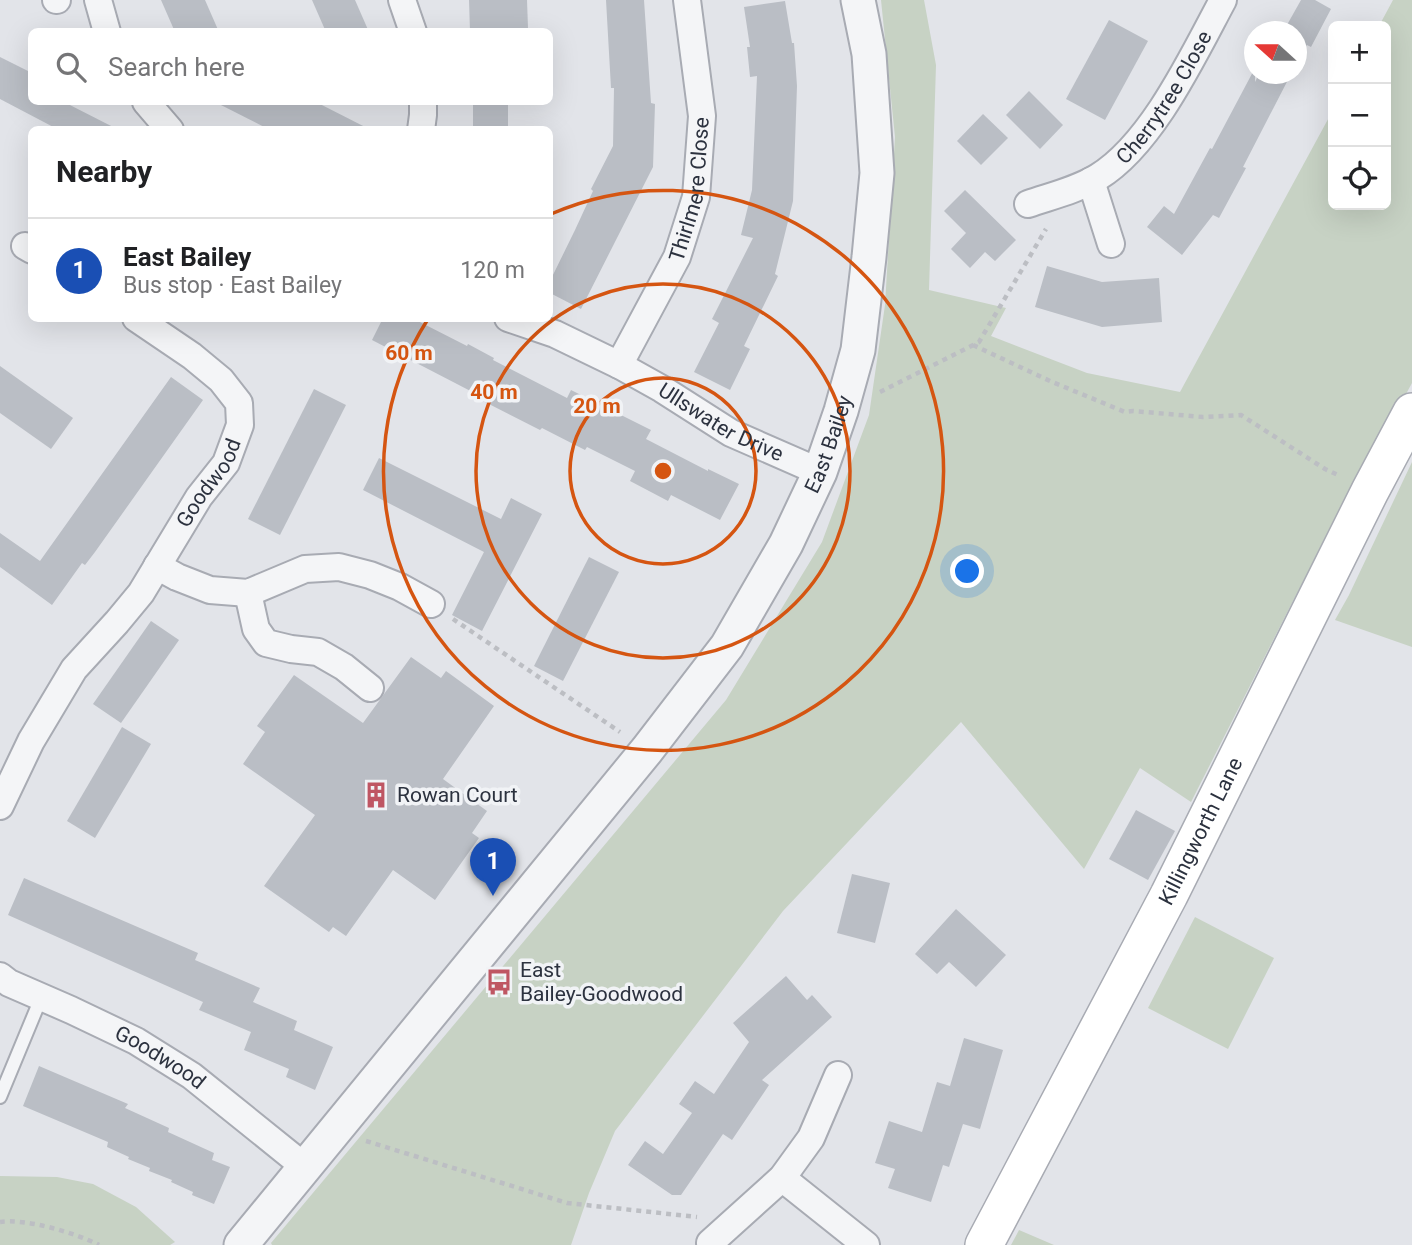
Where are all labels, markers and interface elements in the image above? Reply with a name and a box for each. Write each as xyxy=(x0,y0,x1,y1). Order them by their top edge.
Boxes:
north arrow xyxy=(1244,21,1307,84)
map controls xyxy=(1328,21,1391,210)
button: + xyxy=(1328,21,1391,84)
street label: Cherrytree Close xyxy=(1111,27,1217,169)
search box xyxy=(28,28,553,105)
icon: search xyxy=(52,48,90,86)
text: Search here xyxy=(108,52,245,82)
button: − xyxy=(1328,84,1391,147)
street label: Thirlmere Close xyxy=(664,116,714,265)
button: locate xyxy=(1328,147,1391,210)
text: Nearby xyxy=(56,154,152,189)
text: East Bailey xyxy=(123,242,251,272)
text: 1 xyxy=(72,257,86,284)
text: 120 m xyxy=(460,257,525,284)
text: Bus stop · East Bailey xyxy=(123,272,342,299)
text: 60 m xyxy=(385,341,433,365)
street label: Ullswater Drive xyxy=(654,378,787,466)
text: 40 m xyxy=(470,380,518,404)
street label: East Bailey xyxy=(800,393,857,497)
text: 20 m xyxy=(573,394,621,418)
street label: Goodwood xyxy=(172,435,246,532)
centre of rings xyxy=(651,459,675,483)
your location xyxy=(950,554,984,588)
street label: Killingworth Lane xyxy=(1154,754,1247,909)
building icon: Rowan Court xyxy=(361,780,391,810)
place label: Rowan Court xyxy=(397,783,518,807)
pin: 1 xyxy=(470,838,516,896)
place label: East Bailey-Goodwood xyxy=(520,958,683,1006)
bus stop icon: East Bailey-Goodwood xyxy=(484,967,514,997)
street label: Goodwood xyxy=(111,1021,210,1094)

